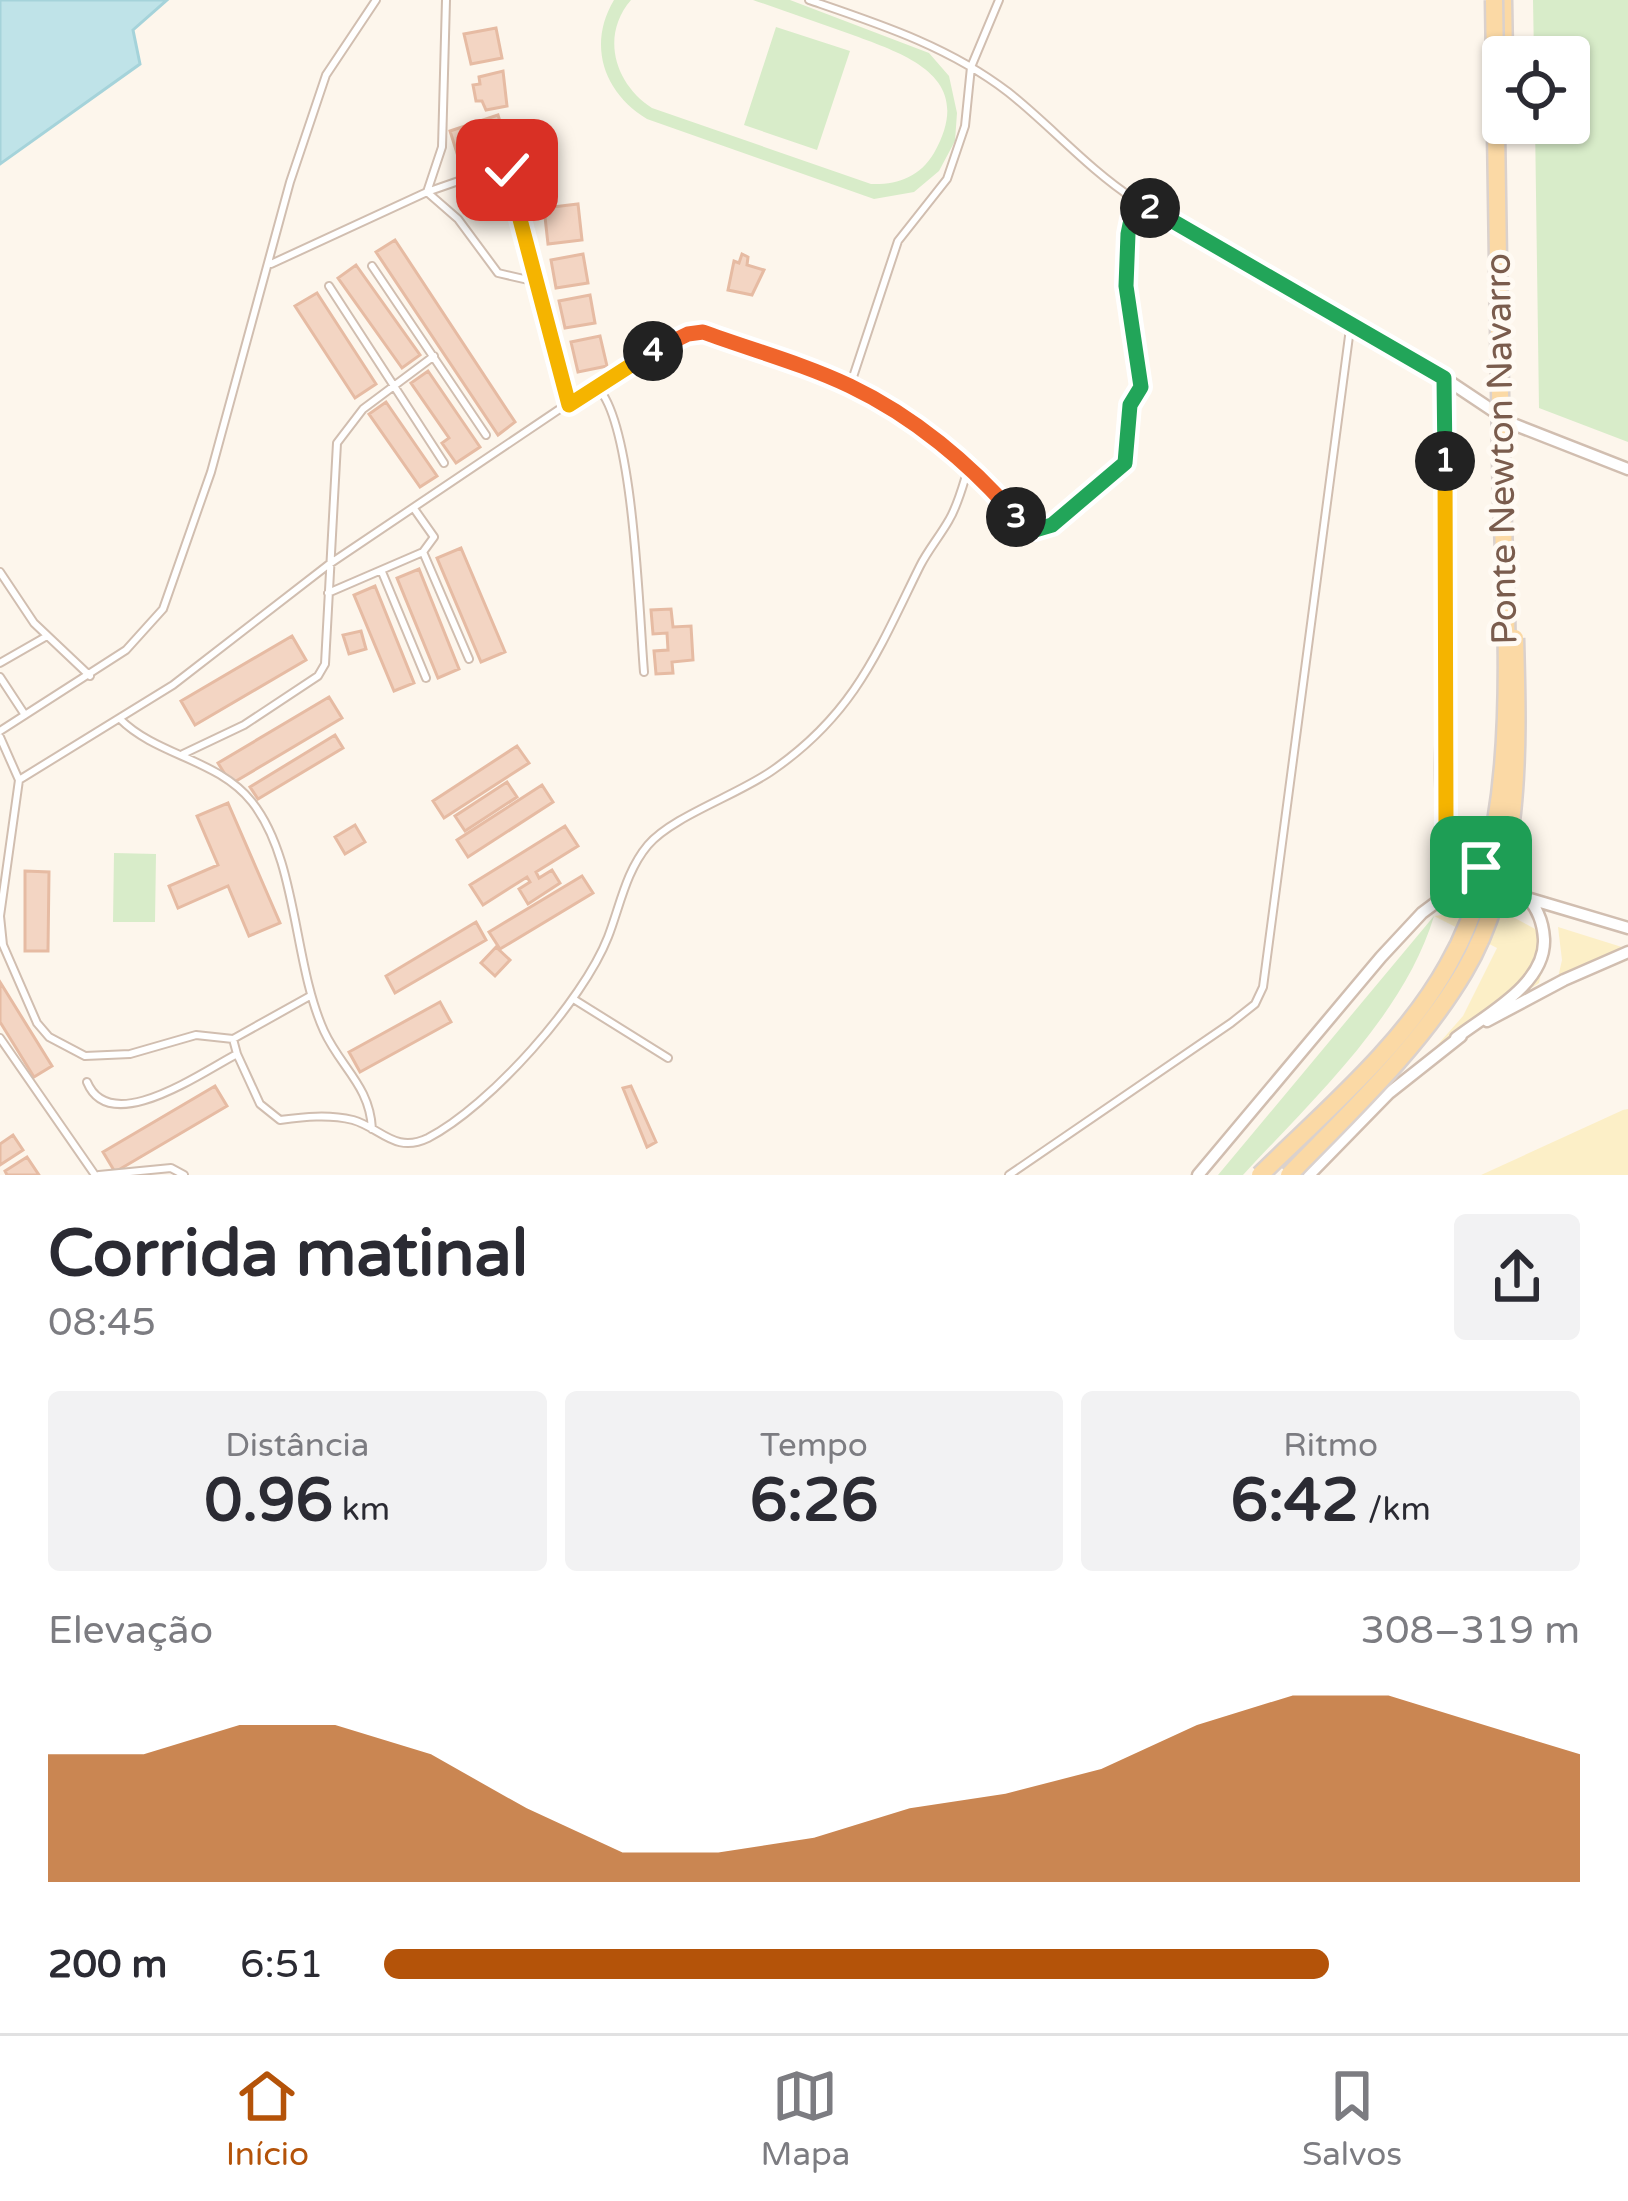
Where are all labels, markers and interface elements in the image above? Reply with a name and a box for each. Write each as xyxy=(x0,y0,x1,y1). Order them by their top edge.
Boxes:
map controls xyxy=(1482,36,1590,144)
button: locate xyxy=(1482,36,1590,144)
pin xyxy=(456,119,558,221)
icon: check xyxy=(474,137,540,203)
pin: 2 xyxy=(1120,178,1180,238)
text: 2 xyxy=(1140,188,1160,227)
street label: Ponte Newton Navarro xyxy=(1477,253,1526,645)
pin: 4 xyxy=(623,321,683,381)
text: 4 xyxy=(643,331,663,370)
pin: 1 xyxy=(1415,431,1475,491)
text: 1 xyxy=(1435,441,1455,480)
pin: 3 xyxy=(986,487,1046,547)
text: 3 xyxy=(1006,497,1026,536)
pin xyxy=(1430,816,1532,918)
icon: arrive xyxy=(1448,834,1514,900)
text: Corrida matinal xyxy=(48,1214,528,1294)
button: share xyxy=(1454,1214,1580,1340)
text: 08:45 xyxy=(48,1299,156,1346)
text: Distância xyxy=(225,1426,369,1465)
text: Tempo xyxy=(760,1426,868,1465)
text: Ritmo xyxy=(1283,1426,1378,1465)
text: 0.96 xyxy=(205,1465,333,1537)
text: 6:26 xyxy=(750,1465,878,1537)
text: 6:42 xyxy=(1231,1465,1359,1537)
text: km xyxy=(333,1490,390,1529)
text: /km xyxy=(1359,1490,1431,1529)
text: Elevação xyxy=(48,1607,213,1654)
text: 308–319 m xyxy=(1360,1607,1580,1654)
text: 200 m xyxy=(48,1941,167,1988)
text: 6:51 xyxy=(240,1941,324,1988)
tab: Início xyxy=(226,2063,309,2174)
tab: Mapa xyxy=(761,2063,850,2174)
tab: Salvos xyxy=(1302,2063,1402,2174)

